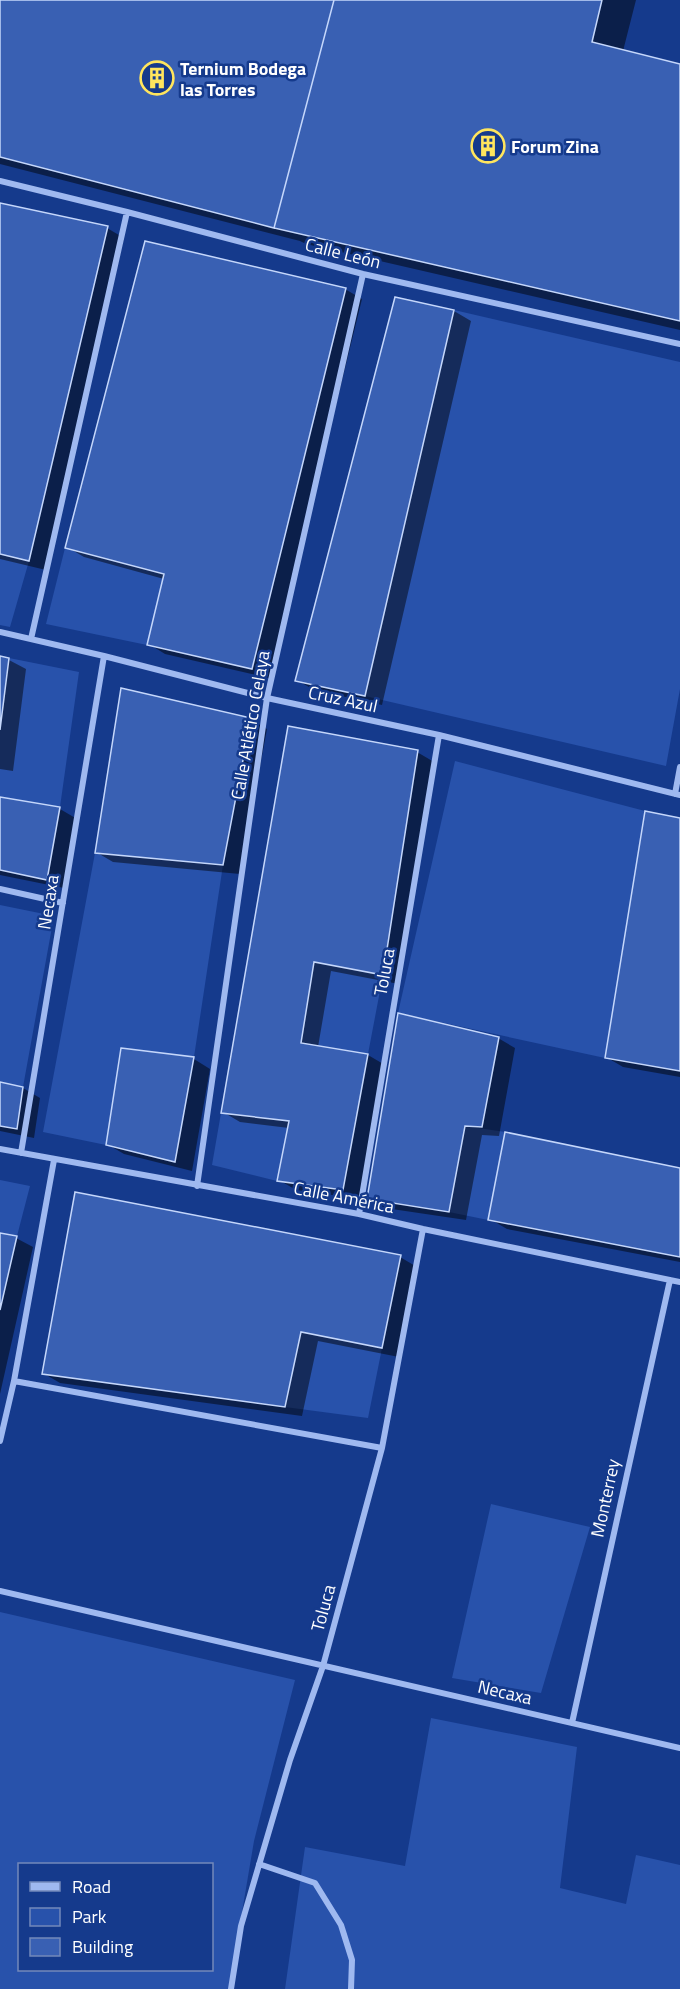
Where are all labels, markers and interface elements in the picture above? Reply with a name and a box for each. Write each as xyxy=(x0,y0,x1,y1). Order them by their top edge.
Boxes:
place label: Ternium Bodega las Torres xyxy=(180,55,306,103)
building icon: Ternium Bodega las Torres xyxy=(139,60,175,96)
building icon: Forum Zina xyxy=(470,128,506,164)
place label: Forum Zina xyxy=(511,133,599,160)
street label: Calle León xyxy=(302,231,384,275)
street label: Calle Atlético Celaya xyxy=(224,648,276,802)
street label: Cruz Azul xyxy=(306,678,380,720)
street label: Necaxa xyxy=(30,873,66,931)
street label: Toluca xyxy=(367,946,401,998)
street label: Calle América xyxy=(291,1174,397,1220)
street label: Monterrey xyxy=(584,1456,627,1540)
street label: Toluca xyxy=(304,1581,342,1635)
street label: Necaxa xyxy=(475,1673,535,1711)
legend xyxy=(18,1863,213,1971)
text: Road xyxy=(72,1873,111,1900)
text: Park xyxy=(72,1903,107,1930)
text: Building xyxy=(72,1933,133,1960)

